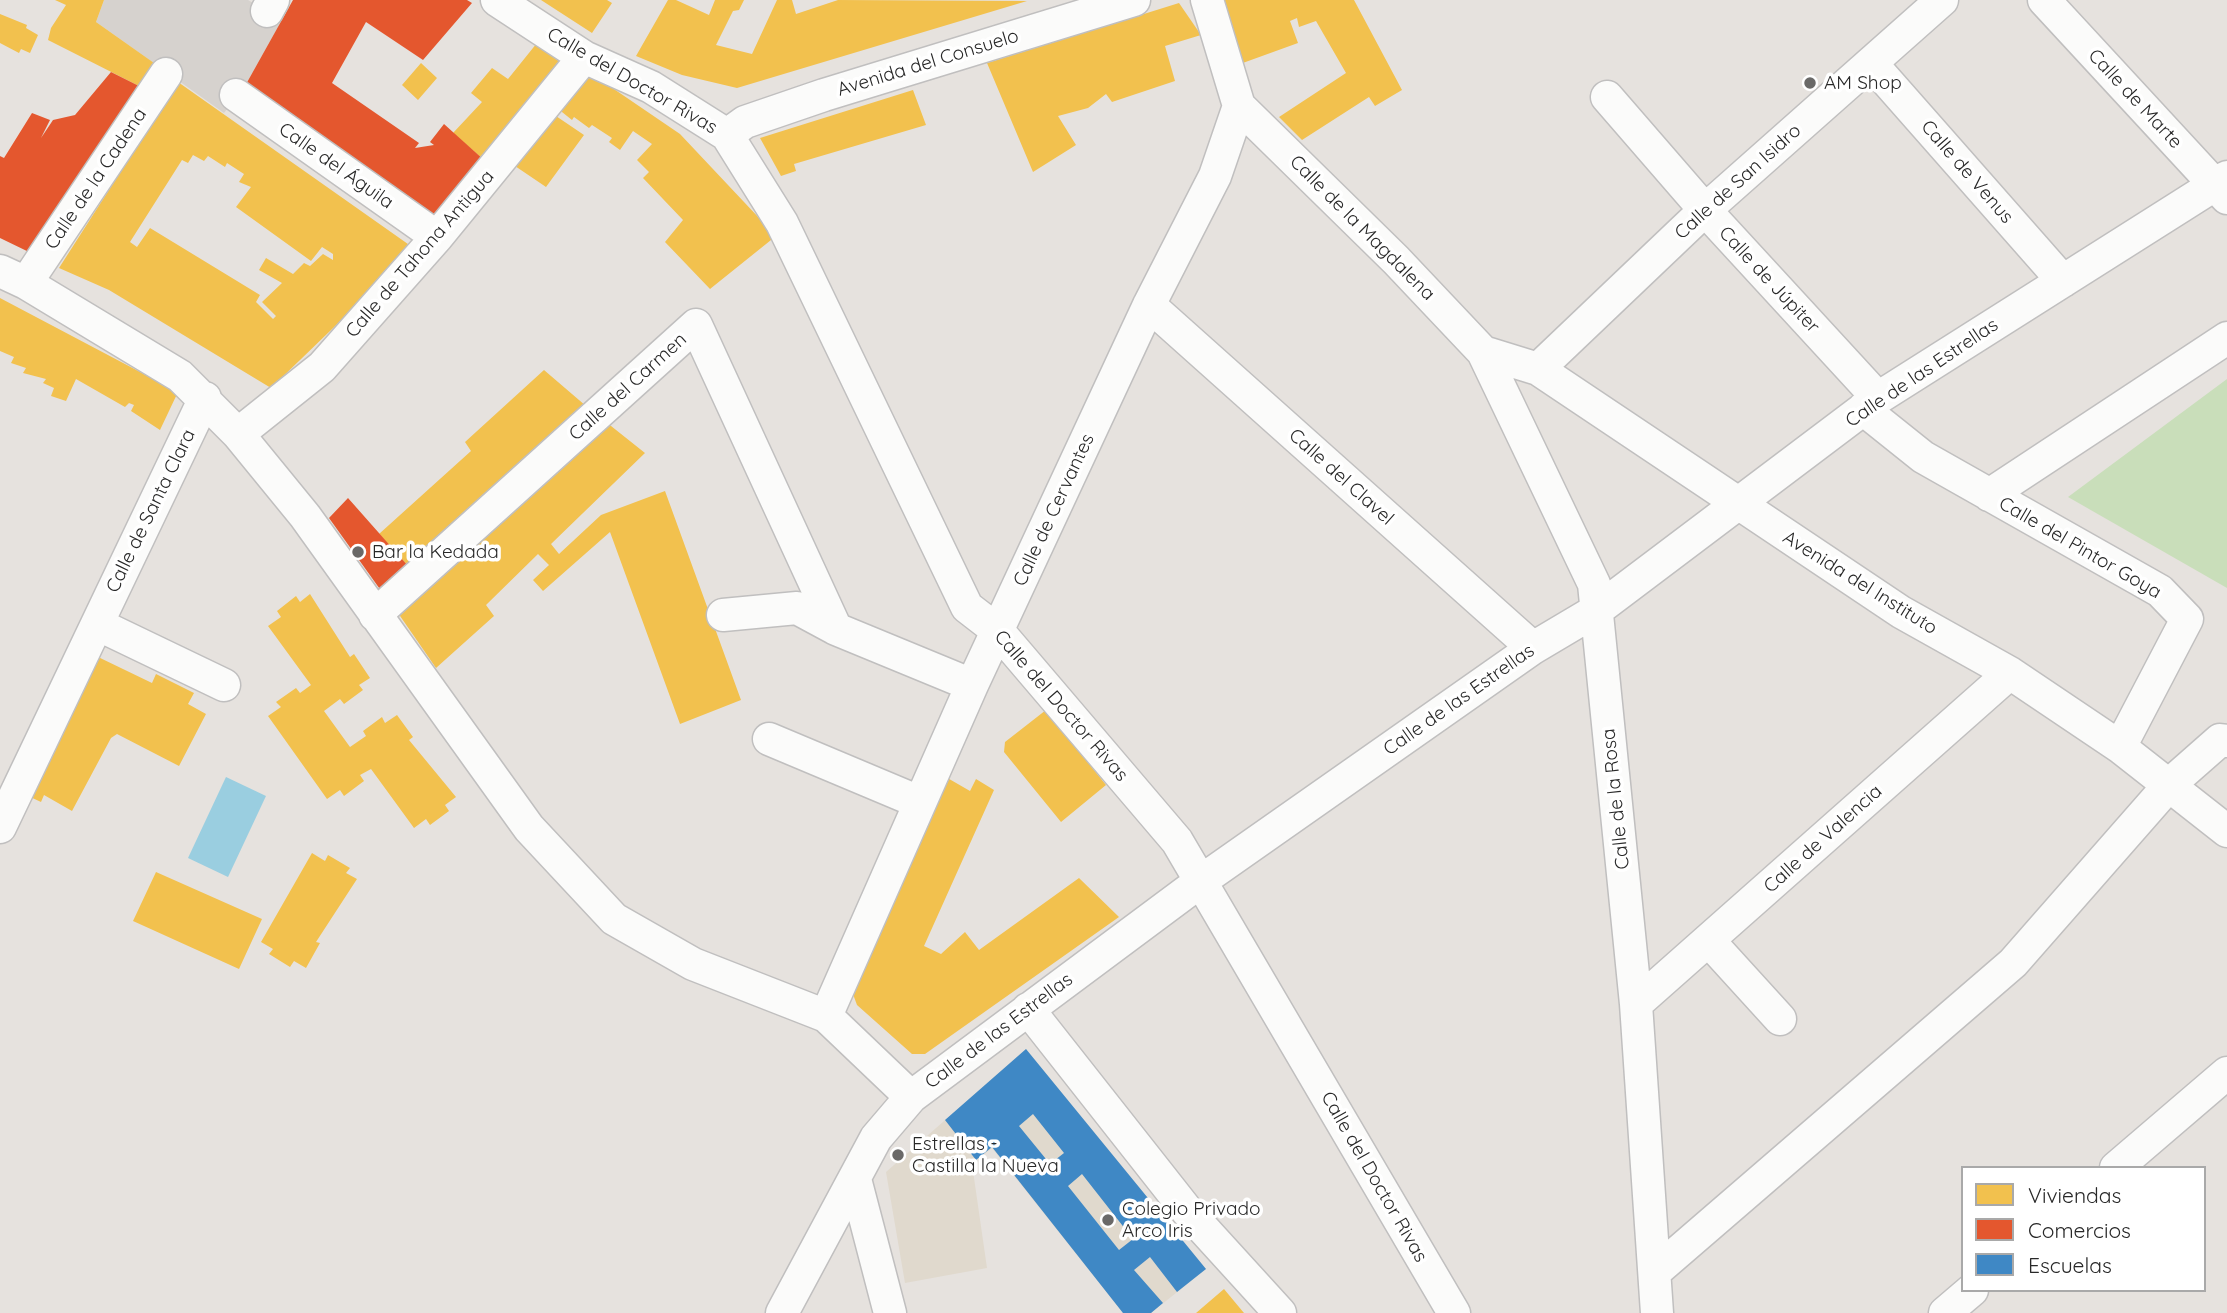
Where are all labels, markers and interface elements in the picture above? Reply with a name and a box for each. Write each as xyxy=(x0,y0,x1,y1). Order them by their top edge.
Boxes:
street label: Calle del Doctor Rivas xyxy=(543,23,721,139)
street label: Avenida del Consuelo xyxy=(835,25,1021,101)
street label: Calle de Marte xyxy=(2083,45,2187,153)
place label: AM Shop xyxy=(1824,72,1902,94)
marker: AM Shop xyxy=(1802,75,1818,91)
street label: Calle de la Cadena xyxy=(40,104,152,254)
street label: Calle de Venus xyxy=(1916,116,2018,228)
street label: Calle del Águila xyxy=(274,118,398,214)
street label: Calle de San Isidro xyxy=(1670,119,1806,245)
street label: Calle de la Magdalena xyxy=(1285,151,1439,305)
street label: Calle de Tahona Antigua xyxy=(341,166,499,342)
street label: Calle de Júpiter xyxy=(1714,222,1824,338)
street label: Calle de las Estrellas xyxy=(1842,314,2002,432)
street label: Calle del Carmen xyxy=(564,328,692,446)
street label: Calle del Clavel xyxy=(1284,424,1398,530)
street label: Calle de Santa Clara xyxy=(102,426,200,596)
street label: Calle de Cervantes xyxy=(1009,430,1099,590)
street label: Calle del Pintor Goya xyxy=(1995,492,2165,604)
street label: Avenida del Instituto xyxy=(1779,526,1941,640)
place label: Bar la Kedada xyxy=(372,541,499,563)
marker: Bar la Kedada xyxy=(350,544,366,560)
street label: Calle del Doctor Rivas xyxy=(989,626,1133,786)
street label: Calle de las Estrellas xyxy=(1379,639,1539,761)
street label: Calle de la Rosa xyxy=(1597,727,1635,871)
street label: Calle de Valencia xyxy=(1759,780,1887,898)
street label: Calle de las Estrellas xyxy=(921,968,1077,1094)
street label: Calle del Doctor Rivas xyxy=(1316,1088,1432,1266)
place label: Estrellas - Castilla la Nueva xyxy=(912,1133,1059,1177)
marker: Estrellas - Castilla la Nueva xyxy=(890,1147,906,1163)
legend xyxy=(1961,1166,2206,1292)
text: Viviendas xyxy=(2028,1182,2121,1208)
place label: Colegio Privado Arco Iris xyxy=(1122,1198,1261,1242)
marker: Colegio Privado Arco Iris xyxy=(1100,1212,1116,1228)
text: Comercios xyxy=(2028,1217,2131,1243)
text: Escuelas xyxy=(2028,1252,2112,1278)

